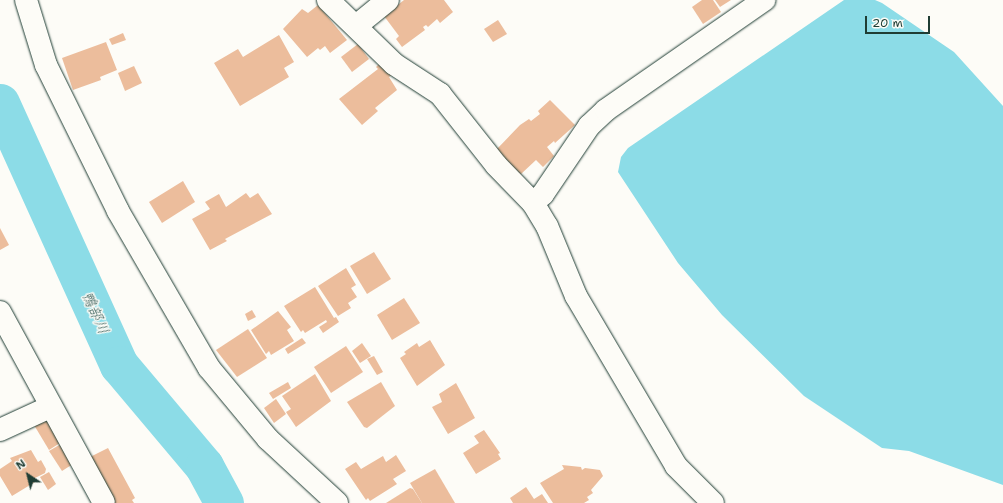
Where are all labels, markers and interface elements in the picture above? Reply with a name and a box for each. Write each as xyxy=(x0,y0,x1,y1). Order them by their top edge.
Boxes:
scale bar xyxy=(867,8,932,34)
text: 20 m xyxy=(872,15,903,31)
water label: 鴨部川 xyxy=(78,289,112,337)
north arrow xyxy=(8,455,48,495)
text: N xyxy=(13,456,29,473)

